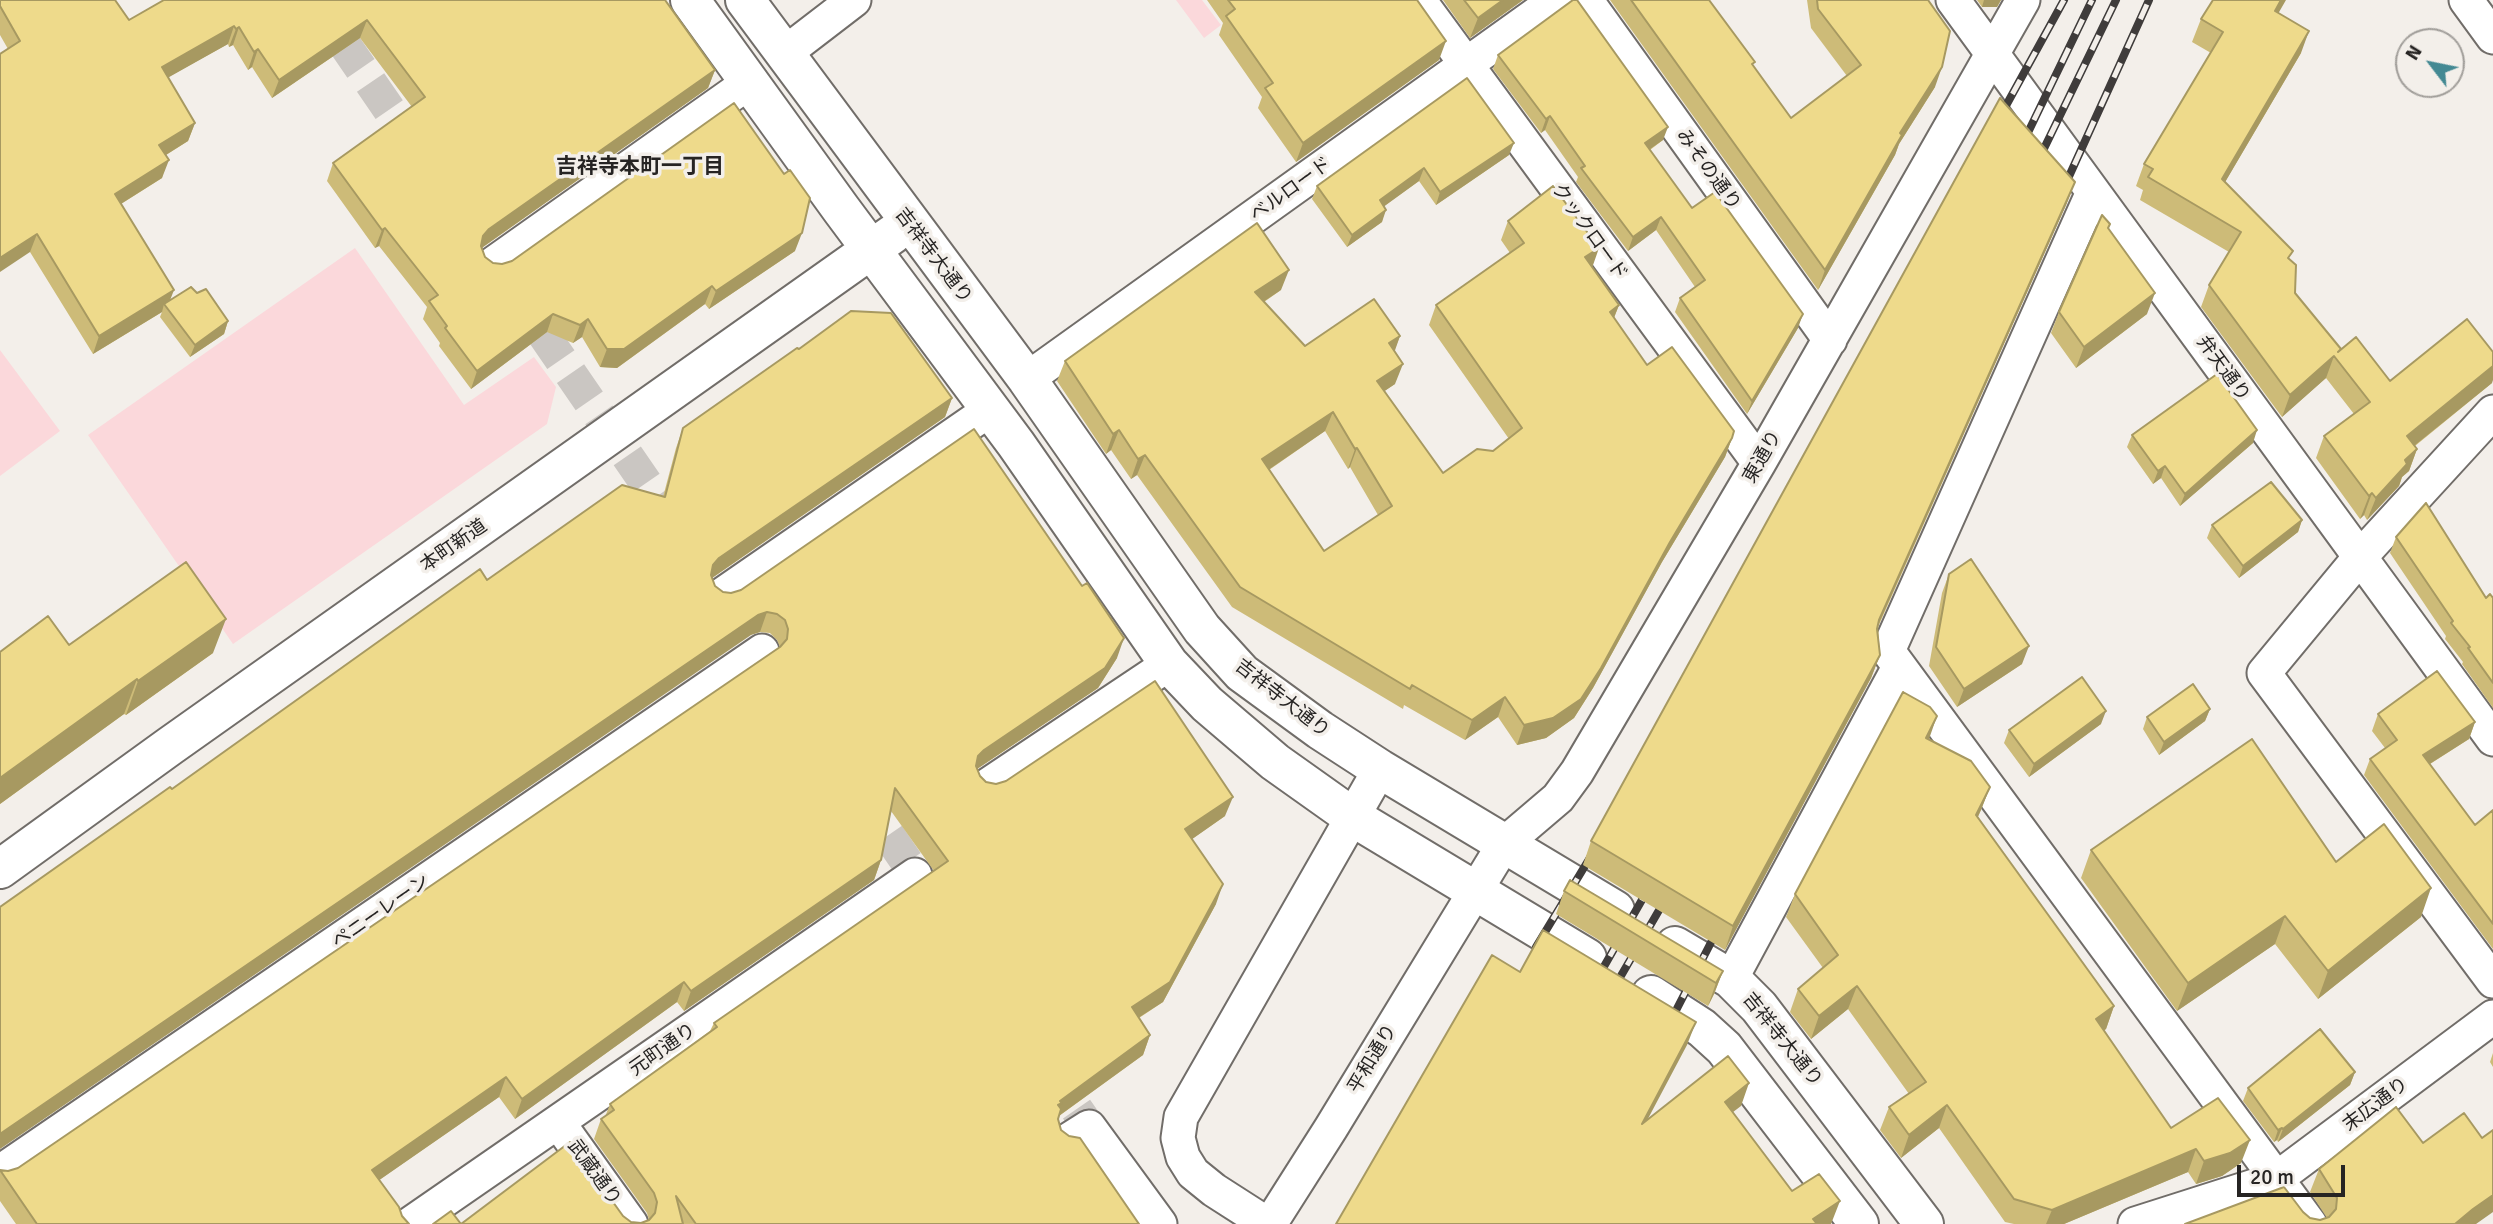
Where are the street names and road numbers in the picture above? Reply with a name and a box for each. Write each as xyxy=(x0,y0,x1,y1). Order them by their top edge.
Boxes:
street label: みその通り xyxy=(1671,125,1745,215)
street label: ベルロード xyxy=(1246,153,1336,227)
street label: クックロード xyxy=(1546,179,1632,285)
street label: 吉祥寺大通り xyxy=(890,204,976,308)
street label: 弁天通り xyxy=(2191,332,2255,406)
street label: 東通り xyxy=(1739,427,1787,487)
street label: 本町新道 xyxy=(416,515,492,577)
street label: 吉祥寺大通り xyxy=(1230,655,1334,743)
street label: ペニーレーン xyxy=(328,870,434,954)
street label: 吉祥寺大通り xyxy=(1737,989,1827,1091)
street label: 元町通り xyxy=(625,1019,701,1081)
street label: 平和通り xyxy=(1344,1021,1402,1097)
street label: 末広通り xyxy=(2339,1073,2413,1137)
street label: 武蔵通り xyxy=(562,1136,626,1210)

